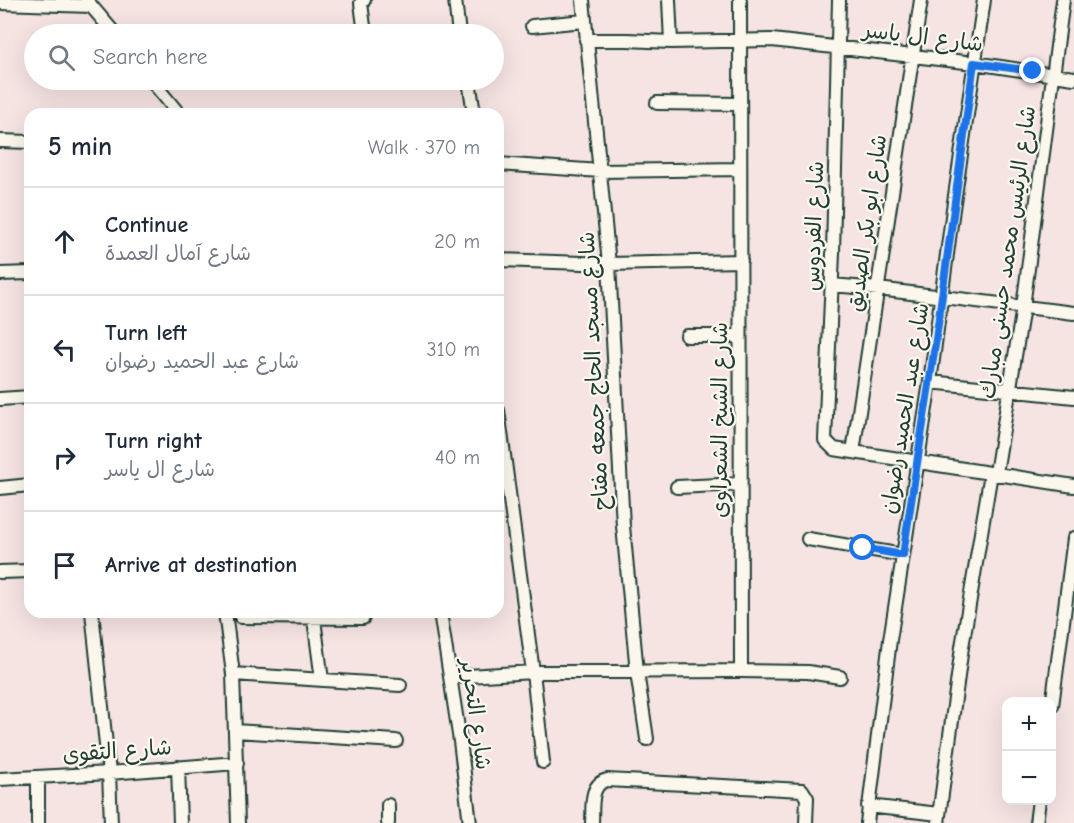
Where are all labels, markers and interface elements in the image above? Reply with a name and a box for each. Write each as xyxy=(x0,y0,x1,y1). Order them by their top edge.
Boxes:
street label: شارع ال ياسر xyxy=(859,16,985,59)
search box xyxy=(24,24,504,90)
icon: search xyxy=(45,41,78,74)
text: Search here xyxy=(93,44,208,70)
route end xyxy=(1019,57,1045,83)
street label: شارع الرئيس محمد حسنى مبارك xyxy=(975,104,1043,401)
text: 5 min xyxy=(48,132,112,162)
street label: شارع ابو بكر الصديق xyxy=(842,133,894,314)
text: Walk · 370 m xyxy=(368,136,480,159)
street label: شارع الفردوس xyxy=(799,161,831,292)
text: Continue xyxy=(105,212,188,238)
icon: ahead xyxy=(48,225,81,258)
text: 20 m xyxy=(434,230,480,253)
street label: شارع مسجد الحاج جمعه مفتاح xyxy=(574,231,616,511)
text: شارع آمال العمدة xyxy=(105,242,251,265)
street label: شارع عبد الحميد رضوان xyxy=(875,301,936,516)
text: Turn left xyxy=(105,320,187,346)
street label: شارع الشيخ الشعراوى xyxy=(707,322,735,518)
icon: left xyxy=(48,333,81,366)
text: 310 m xyxy=(427,338,480,361)
text: شارع عبد الحميد رضوان xyxy=(105,350,299,373)
text: Turn right xyxy=(105,428,202,454)
icon: right xyxy=(48,441,81,474)
text: 40 m xyxy=(435,446,480,469)
text: شارع ال ياسر xyxy=(105,458,215,481)
route start xyxy=(849,534,875,560)
icon: arrive xyxy=(48,549,81,582)
text: Arrive at destination xyxy=(105,552,297,578)
street label: شارع التحرير xyxy=(453,655,497,772)
map controls xyxy=(1002,697,1056,805)
button: + xyxy=(1002,697,1056,751)
street label: شارع التقوى xyxy=(62,734,173,770)
button: − xyxy=(1002,751,1056,805)

